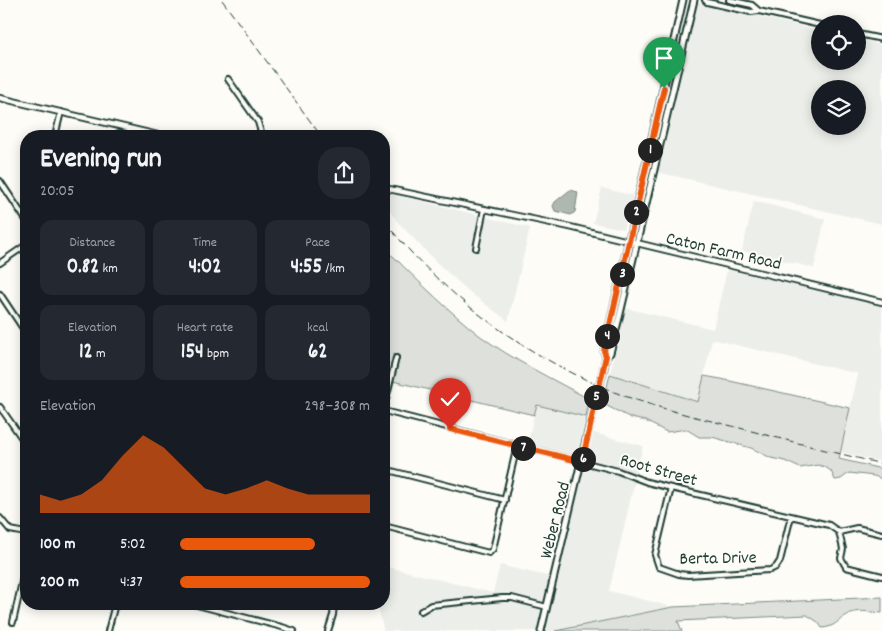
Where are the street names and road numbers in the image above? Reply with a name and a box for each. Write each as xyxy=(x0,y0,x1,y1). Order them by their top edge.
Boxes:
street label: Caton Farm Road xyxy=(663,227,784,278)
street label: Root Street xyxy=(617,448,700,494)
street label: Weber Road xyxy=(535,480,578,562)
street label: Berta Drive xyxy=(679,546,757,573)

